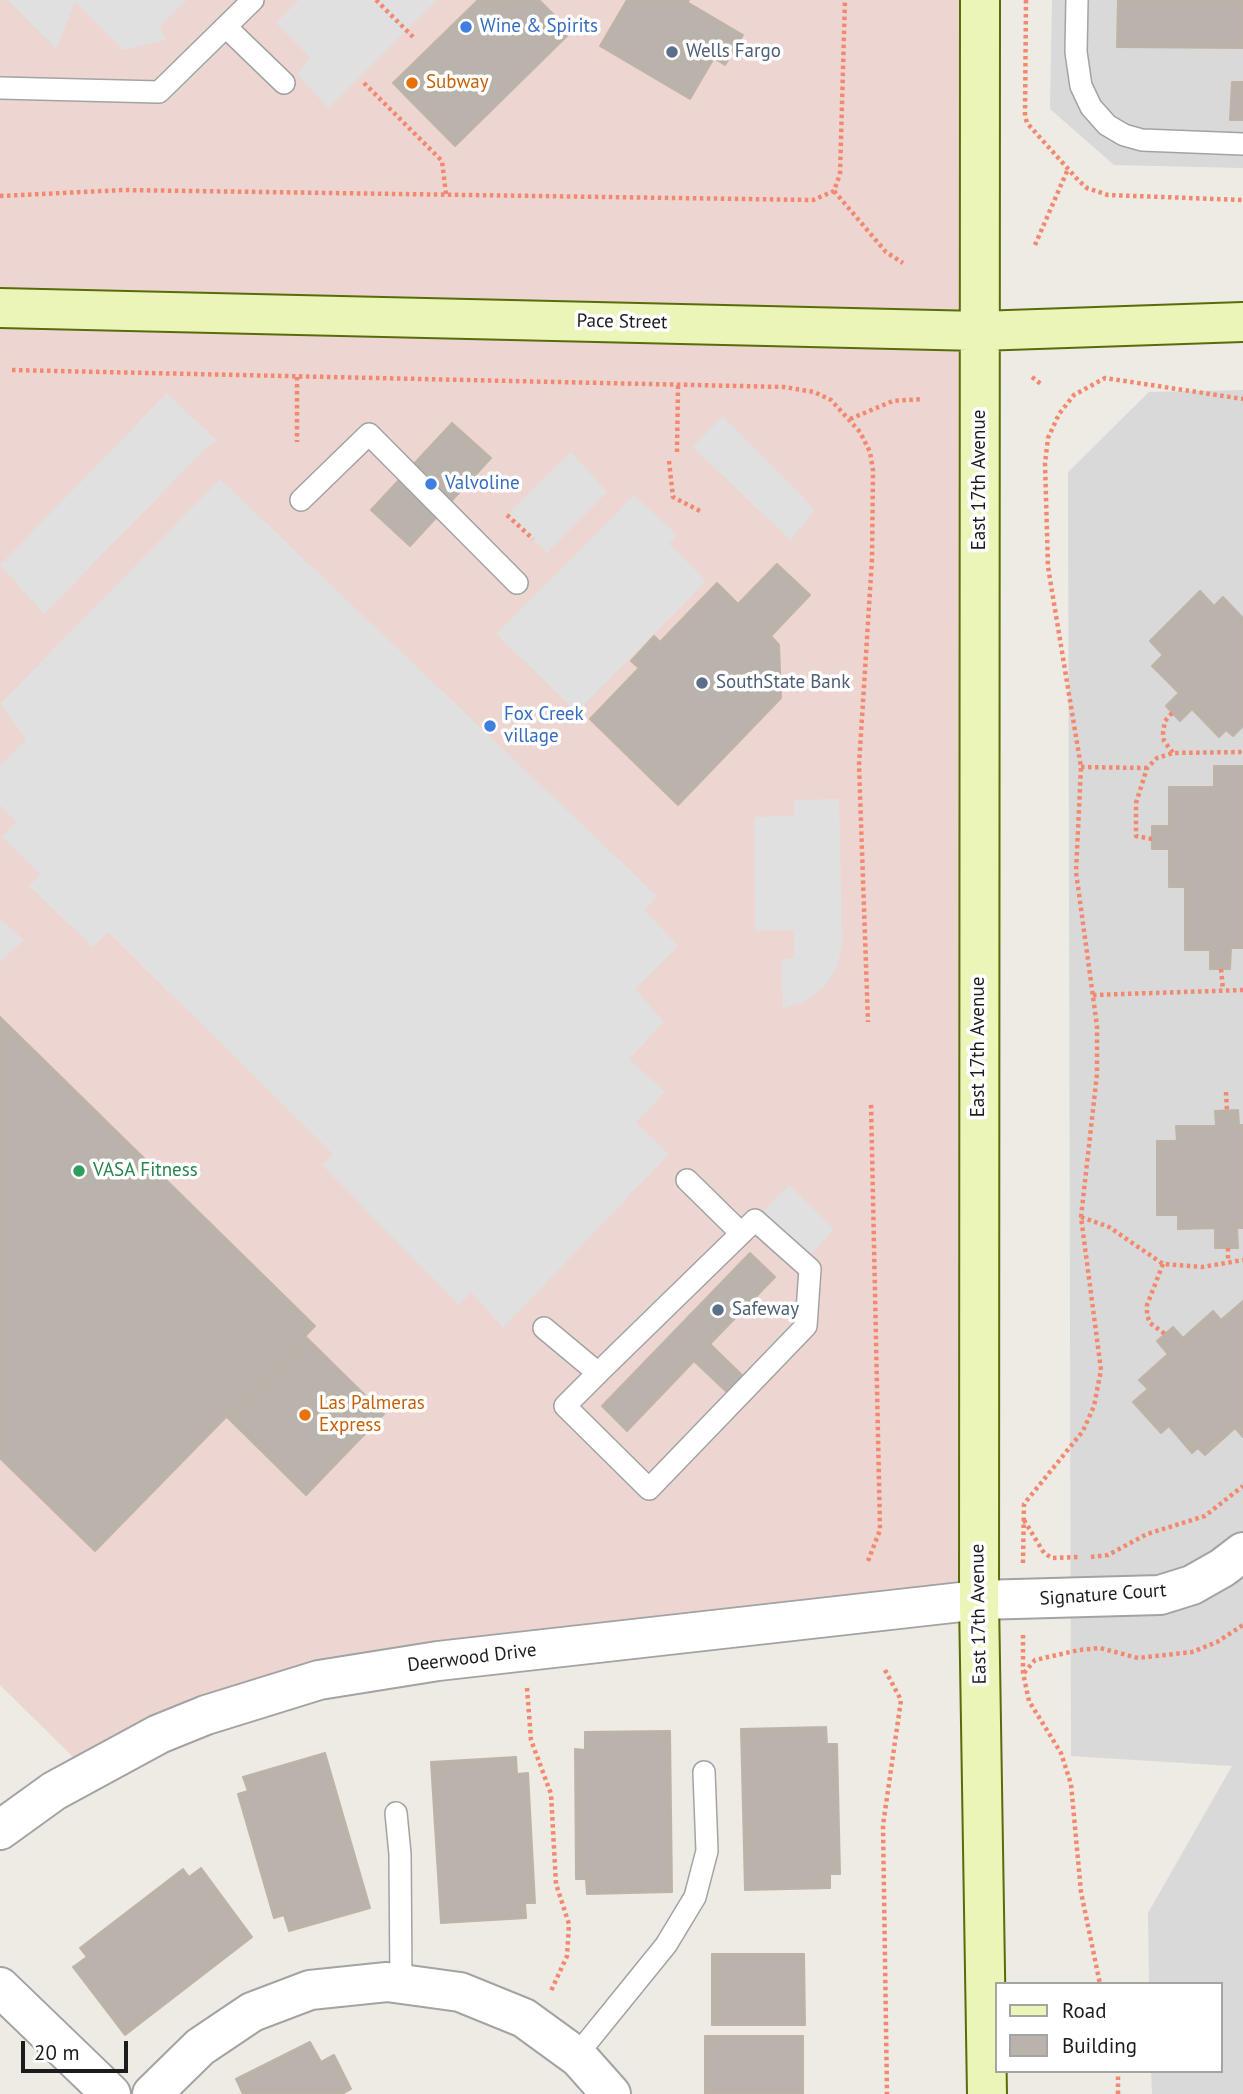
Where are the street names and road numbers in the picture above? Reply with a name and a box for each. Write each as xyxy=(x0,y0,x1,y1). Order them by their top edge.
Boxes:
street label: Pace Street xyxy=(576,310,668,334)
street label: East 17th Avenue xyxy=(969,410,991,550)
street label: East 17th Avenue xyxy=(968,977,990,1117)
street label: East 17th Avenue xyxy=(966,1544,992,1684)
street label: Signature Court xyxy=(1039,1579,1167,1611)
street label: Deerwood Drive xyxy=(406,1639,538,1677)

